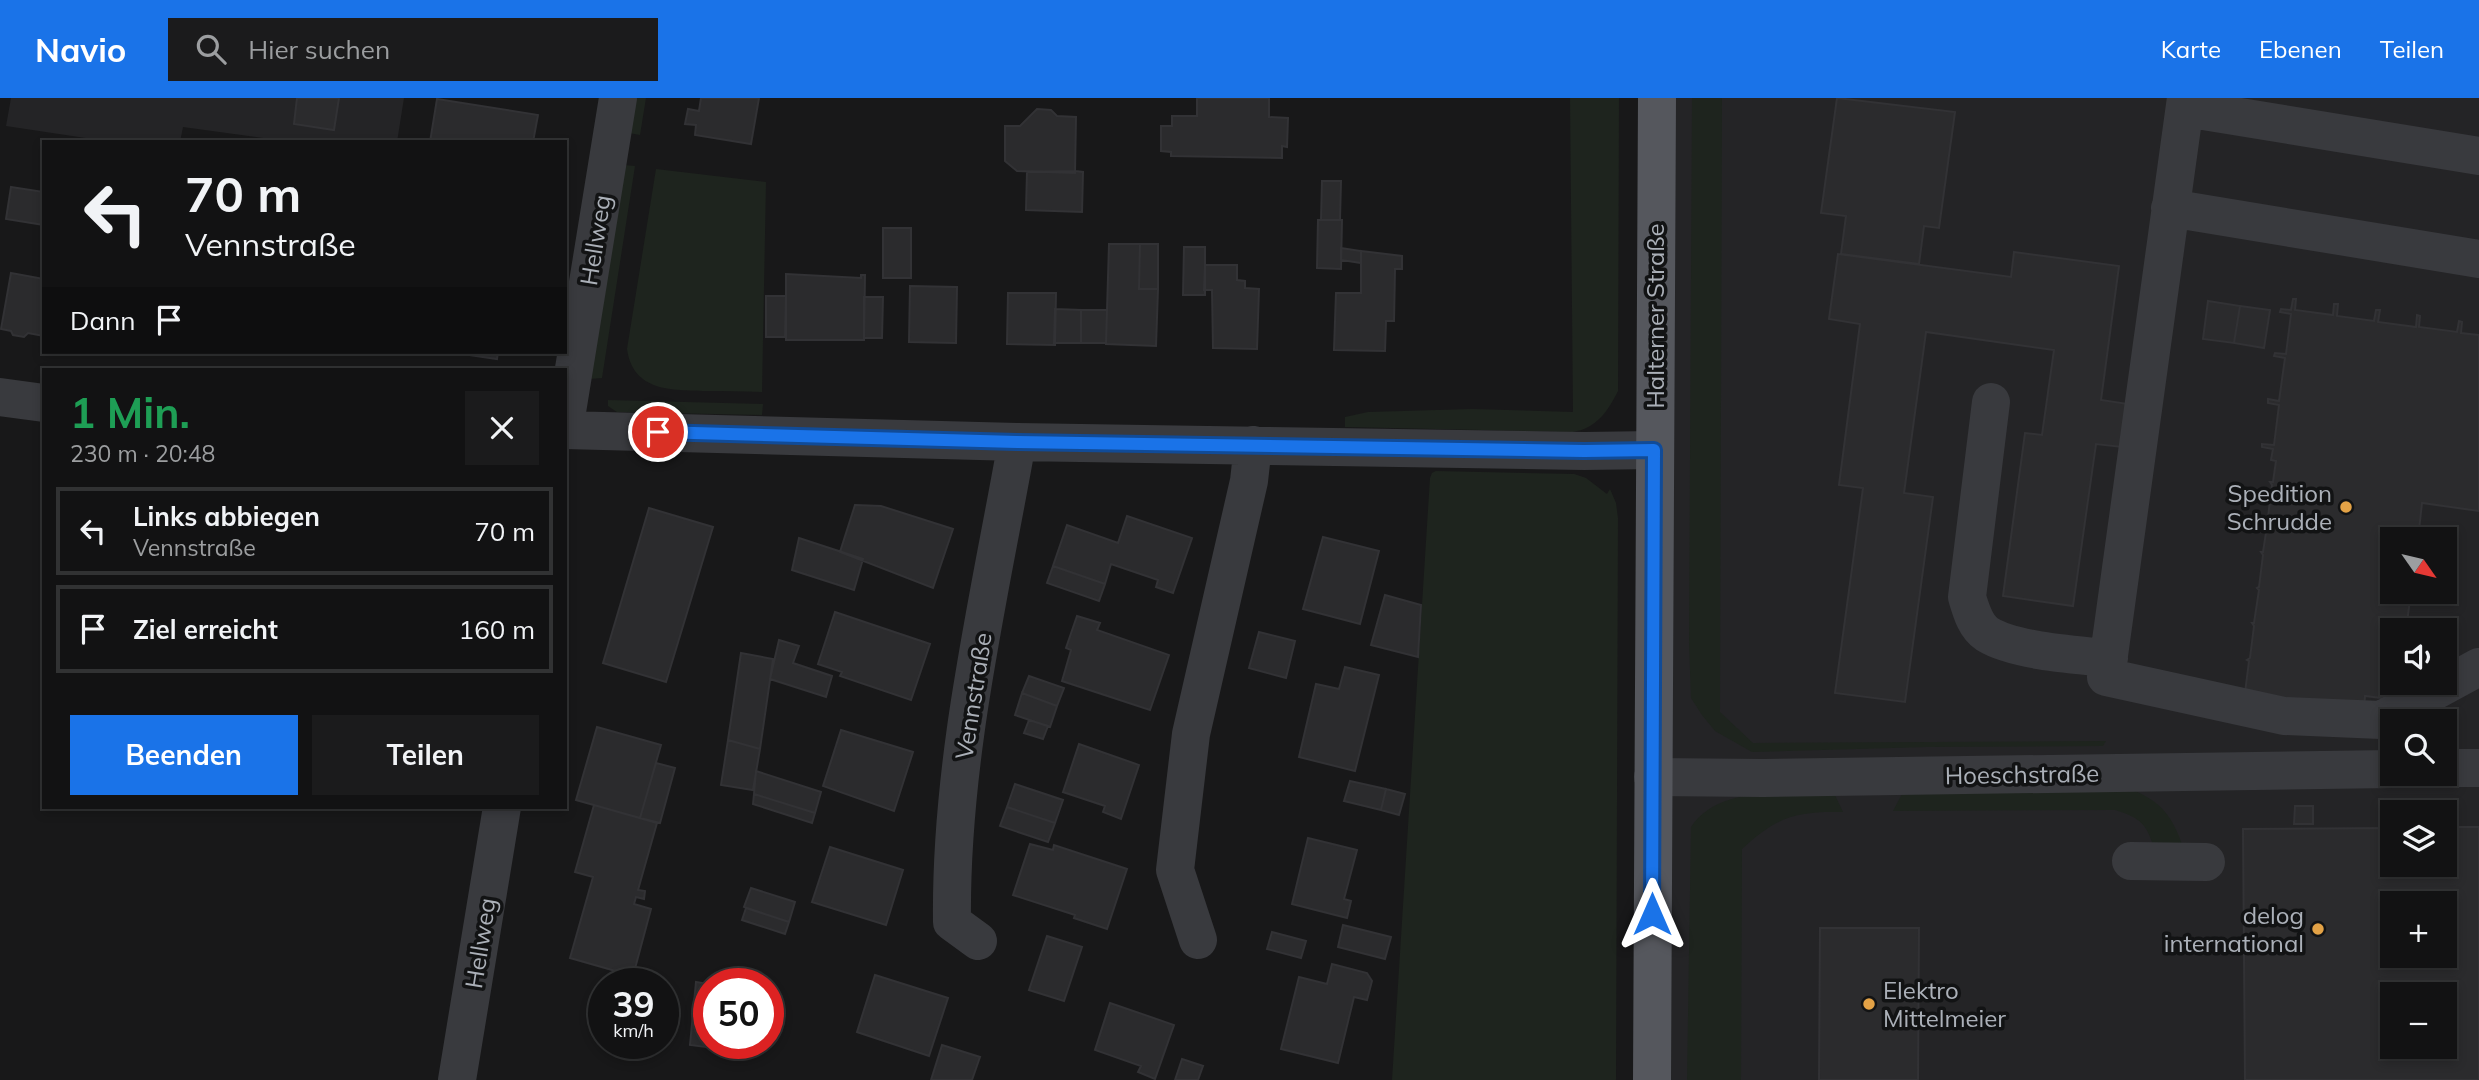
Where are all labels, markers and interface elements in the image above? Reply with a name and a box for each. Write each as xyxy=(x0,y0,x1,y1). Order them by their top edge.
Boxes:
search box xyxy=(168,18,658,81)
text: Navio xyxy=(35,29,126,70)
icon: search xyxy=(192,30,230,68)
text: Hier suchen xyxy=(248,33,390,66)
text: Karte xyxy=(2161,34,2221,64)
text: Ebenen xyxy=(2259,34,2342,64)
text: Teilen xyxy=(2380,34,2444,64)
text: 70 m xyxy=(185,163,301,224)
icon: left xyxy=(70,168,161,259)
street label: Hellweg xyxy=(573,193,617,287)
street label: Halterner Straße xyxy=(1640,223,1670,409)
text: Vennstraße xyxy=(185,224,356,264)
icon: arrive xyxy=(150,301,188,339)
text: Dann xyxy=(70,304,136,337)
text: 1 Min. xyxy=(70,386,190,439)
button: close xyxy=(465,391,539,465)
pin xyxy=(628,402,688,462)
icon: arrive xyxy=(639,413,677,451)
text: 230 m · 20:48 xyxy=(70,439,215,468)
place label: Spedition Schrudde xyxy=(2227,478,2332,536)
marker: Spedition Schrudde xyxy=(2338,499,2354,515)
text: Links abbiegen xyxy=(133,500,320,533)
icon: left xyxy=(74,512,112,550)
text: 70 m xyxy=(474,515,535,548)
north arrow xyxy=(2380,527,2457,604)
map controls xyxy=(2380,527,2457,1059)
text: Vennstraße xyxy=(133,533,256,562)
icon: arrive xyxy=(74,610,112,648)
text: Ziel erreicht xyxy=(133,613,278,646)
text: 160 m xyxy=(459,613,535,646)
button: sound xyxy=(2380,618,2457,695)
street label: Vennstraße xyxy=(948,630,998,762)
button: search xyxy=(2380,709,2457,786)
button: Beenden xyxy=(70,715,298,795)
button: Teilen xyxy=(312,715,539,795)
street label: Hoeschstraße xyxy=(1945,758,2099,790)
button: layers xyxy=(2380,800,2457,877)
position arrow xyxy=(1615,877,1689,951)
button: + xyxy=(2380,891,2457,968)
street label: Hellweg xyxy=(458,896,502,990)
place label: delog international xyxy=(2164,900,2304,958)
marker: delog international xyxy=(2310,921,2326,937)
speed limit sign: 50 xyxy=(693,968,784,1059)
place label: Elektro Mittelmeier xyxy=(1883,975,2006,1033)
text: 39 xyxy=(612,982,655,1026)
button: − xyxy=(2380,982,2457,1059)
marker: Elektro Mittelmeier xyxy=(1861,996,1877,1012)
text: km/h xyxy=(613,1019,654,1042)

